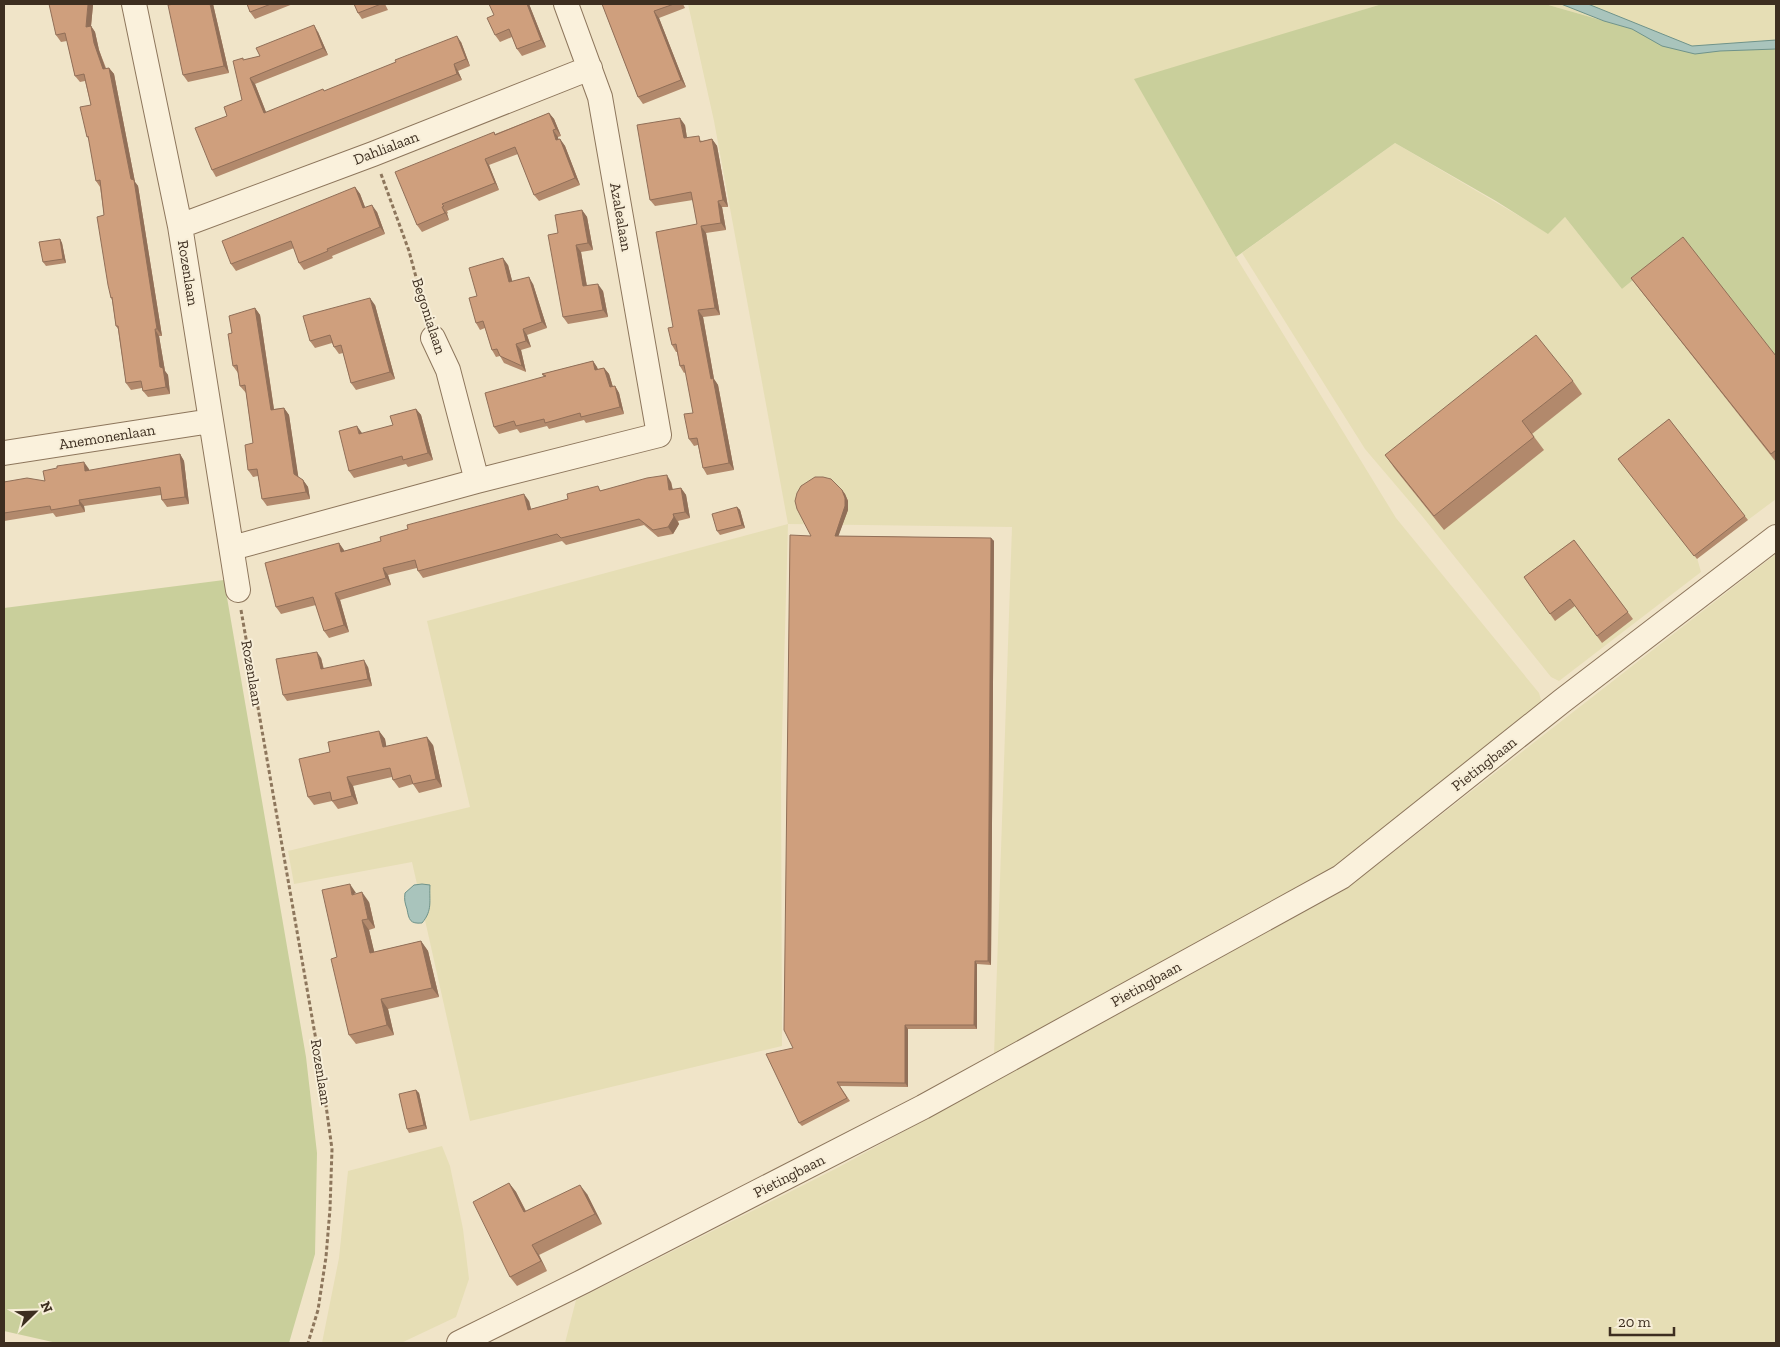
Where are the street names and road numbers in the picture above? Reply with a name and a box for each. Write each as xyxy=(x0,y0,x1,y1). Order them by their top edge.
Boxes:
street label: Dahlialaan xyxy=(351,127,422,169)
street label: Azalealaan xyxy=(606,181,636,253)
street label: Rozenlaan xyxy=(174,239,202,308)
street label: Begonialaan xyxy=(408,276,450,357)
street label: Anemonenlaan xyxy=(58,420,157,454)
street label: Rozenlaan xyxy=(237,639,267,708)
street label: Pietingbaan xyxy=(1448,733,1520,795)
street label: Pietingbaan xyxy=(1108,957,1185,1011)
street label: Rozenlaan xyxy=(307,1038,335,1107)
street label: Pietingbaan xyxy=(750,1150,828,1202)

